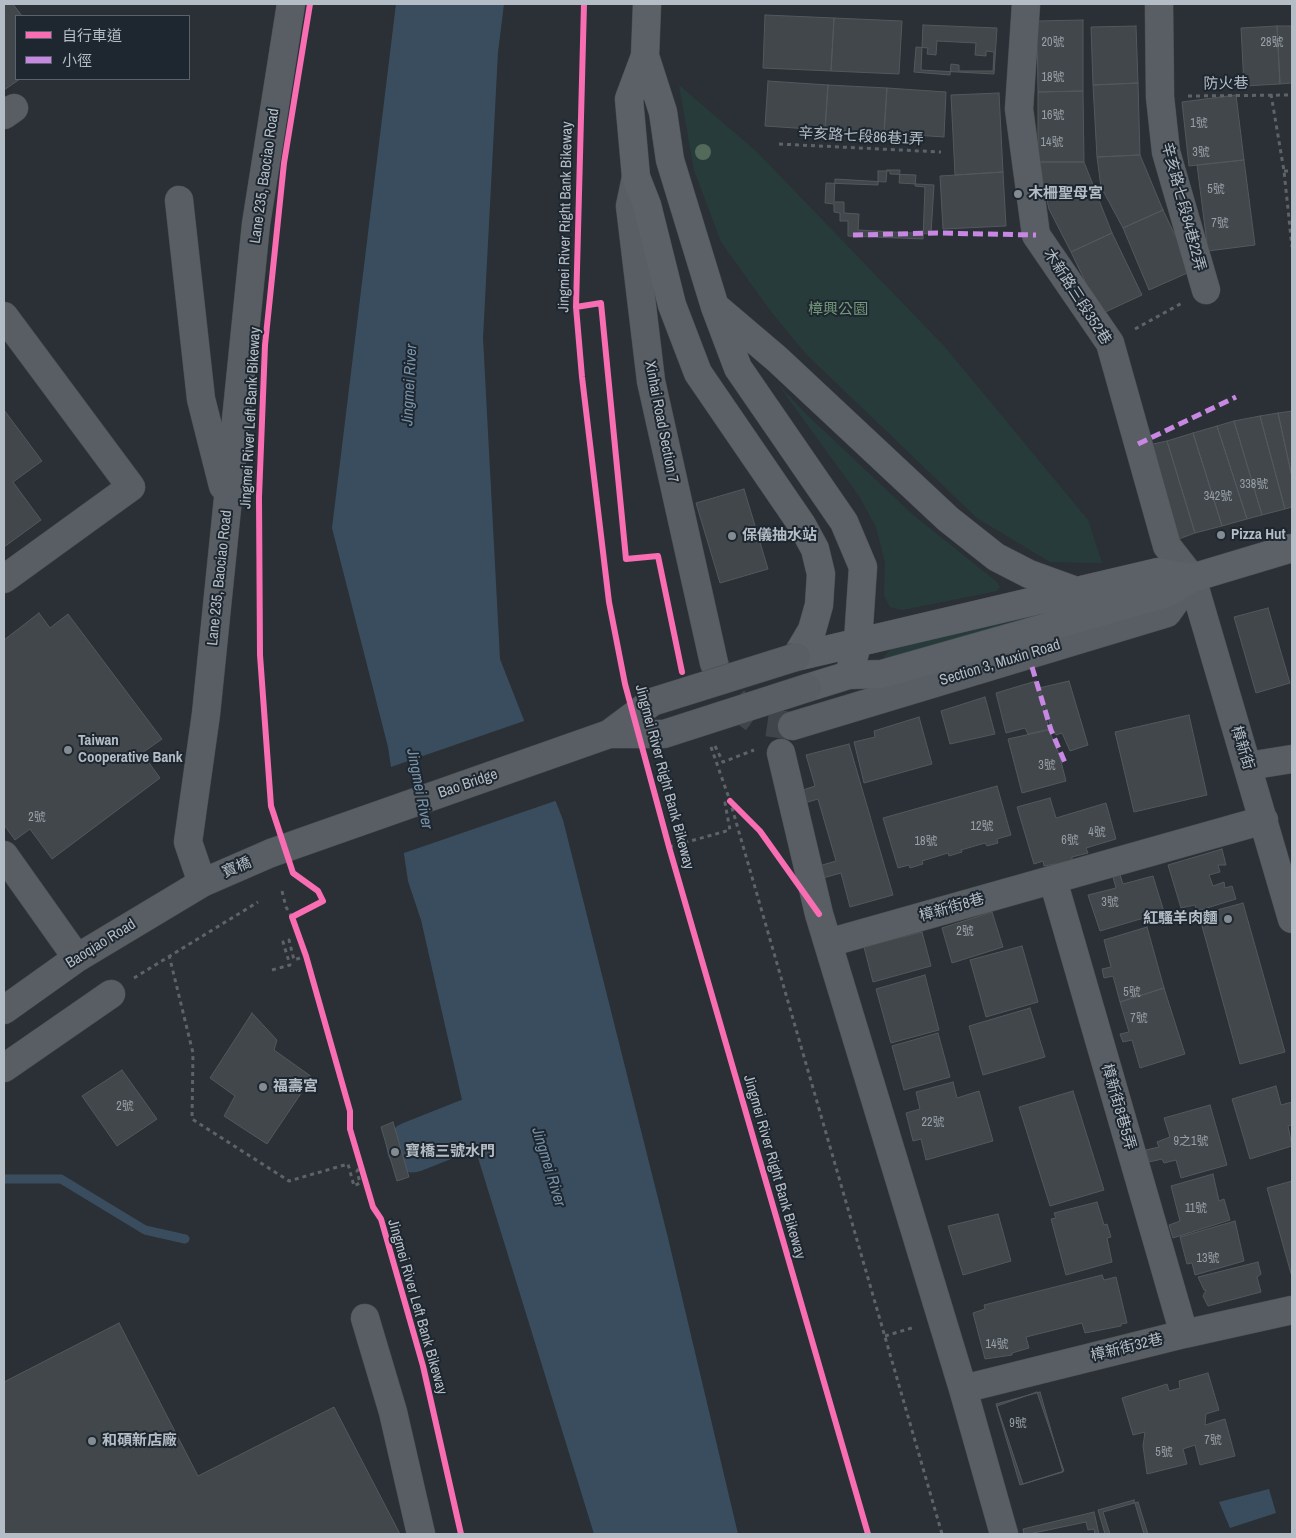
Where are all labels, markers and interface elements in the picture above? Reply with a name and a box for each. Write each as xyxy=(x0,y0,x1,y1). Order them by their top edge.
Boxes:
legend xyxy=(15,15,190,80)
text: 自行車道 xyxy=(62,25,122,46)
house number: 20號 xyxy=(1042,36,1064,50)
house number: 28號 xyxy=(1261,36,1283,50)
text: 小徑 xyxy=(62,50,92,71)
house number: 18號 xyxy=(1042,71,1064,85)
street label: 防火巷 xyxy=(1203,75,1249,93)
street label: Lane 235, Baociao Road xyxy=(247,107,283,245)
house number: 16號 xyxy=(1042,109,1064,123)
house number: 1號 xyxy=(1190,117,1208,131)
street label: Jingmei River Right Bank Bikeway xyxy=(555,121,577,313)
street label: 辛亥路七段86巷1弄 xyxy=(798,125,924,149)
house number: 14號 xyxy=(1041,136,1063,150)
street label: 辛亥路七段84巷22弄 xyxy=(1157,141,1209,273)
house number: 3號 xyxy=(1192,146,1210,160)
house number: 5號 xyxy=(1207,183,1225,197)
place label: 木柵聖母宮 xyxy=(1028,185,1103,203)
marker: 木柵聖母宮 xyxy=(1012,188,1024,200)
house number: 7號 xyxy=(1211,217,1229,231)
street label: 木新路三段352巷 xyxy=(1039,246,1115,348)
park label: 樟興公園 xyxy=(808,301,868,319)
street label: Jingmei River Left Bank Bikeway xyxy=(237,327,265,509)
water label: Jingmei River xyxy=(398,344,422,426)
street label: Xinhai Road Section 7 xyxy=(640,360,682,484)
house number: 338號 xyxy=(1240,478,1268,492)
house number: 342號 xyxy=(1204,490,1232,504)
street label: Lane 235, Baociao Road xyxy=(204,509,236,647)
place label: Pizza Hut xyxy=(1231,526,1286,544)
place label: 保儀抽水站 xyxy=(742,527,817,545)
marker: Pizza Hut xyxy=(1215,529,1227,541)
marker: 保儀抽水站 xyxy=(726,530,738,542)
street label: Section 3, Muxin Road xyxy=(938,636,1062,690)
street label: Jingmei River Right Bank Bikeway xyxy=(631,683,697,871)
street label: 樟新街 xyxy=(1227,724,1257,772)
place label: Taiwan Cooperative Bank xyxy=(78,732,183,767)
marker: Taiwan Cooperative Bank xyxy=(62,744,74,756)
water label: Jingmei River xyxy=(402,747,436,831)
house number: 3號 xyxy=(1038,759,1056,773)
street label: Bao Bridge xyxy=(436,765,500,803)
house number: 2號 xyxy=(28,811,46,825)
house number: 12號 xyxy=(971,820,993,834)
house number: 4號 xyxy=(1088,826,1106,840)
house number: 6號 xyxy=(1061,834,1079,848)
house number: 18號 xyxy=(915,835,937,849)
street label: 寶橋 xyxy=(220,854,254,882)
street label: 樟新街8巷 xyxy=(917,890,987,926)
house number: 3號 xyxy=(1101,896,1119,910)
place label: 紅騷羊肉麵 xyxy=(1143,910,1218,928)
marker: 紅騷羊肉麵 xyxy=(1222,913,1234,925)
street label: Baoqiao Road xyxy=(63,916,139,972)
house number: 2號 xyxy=(956,925,974,939)
house number: 5號 xyxy=(1123,986,1141,1000)
house number: 7號 xyxy=(1130,1012,1148,1026)
street label: 樟新街8巷5弄 xyxy=(1097,1062,1139,1152)
street label: Jingmei River Right Bank Bikeway xyxy=(739,1073,809,1261)
place label: 福壽宮 xyxy=(273,1078,318,1096)
marker: 福壽宮 xyxy=(257,1081,269,1093)
house number: 2號 xyxy=(116,1100,134,1114)
house number: 22號 xyxy=(922,1116,944,1130)
water label: Jingmei River xyxy=(527,1125,569,1209)
house number: 9之1號 xyxy=(1174,1135,1208,1149)
place label: 寶橋三號水門 xyxy=(405,1143,495,1161)
marker: 寶橋三號水門 xyxy=(389,1146,401,1158)
house number: 11號 xyxy=(1185,1202,1207,1216)
street label: Jingmei River Left Bank Bikeway xyxy=(383,1217,451,1397)
house number: 13號 xyxy=(1197,1252,1219,1266)
street label: 樟新街32巷 xyxy=(1089,1330,1165,1366)
house number: 14號 xyxy=(986,1338,1008,1352)
house number: 9號 xyxy=(1009,1417,1027,1431)
place label: 和碩新店廠 xyxy=(102,1432,177,1450)
house number: 7號 xyxy=(1204,1434,1222,1448)
marker: 和碩新店廠 xyxy=(86,1435,98,1447)
house number: 5號 xyxy=(1155,1446,1173,1460)

